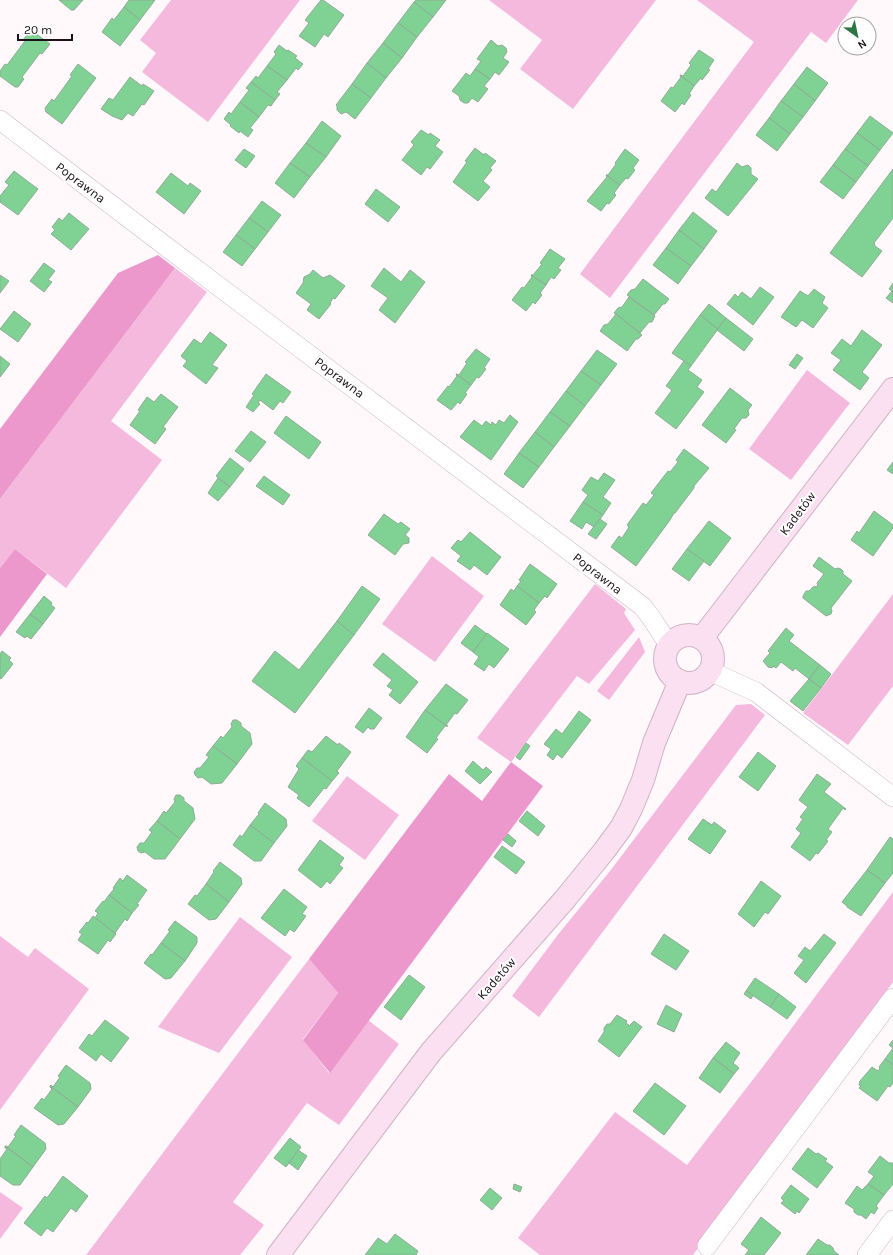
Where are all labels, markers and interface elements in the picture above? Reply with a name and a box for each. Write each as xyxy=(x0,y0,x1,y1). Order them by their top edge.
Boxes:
scale bar xyxy=(18,16,72,42)
north arrow xyxy=(837,16,877,56)
text: 20 m xyxy=(24,23,52,37)
text: N xyxy=(855,36,869,52)
street label: Poprawna xyxy=(53,159,108,206)
street label: Poprawna xyxy=(312,354,367,401)
street label: Kadetów xyxy=(776,488,819,538)
street label: Poprawna xyxy=(570,550,625,597)
street label: Kadetów xyxy=(474,954,519,1002)

